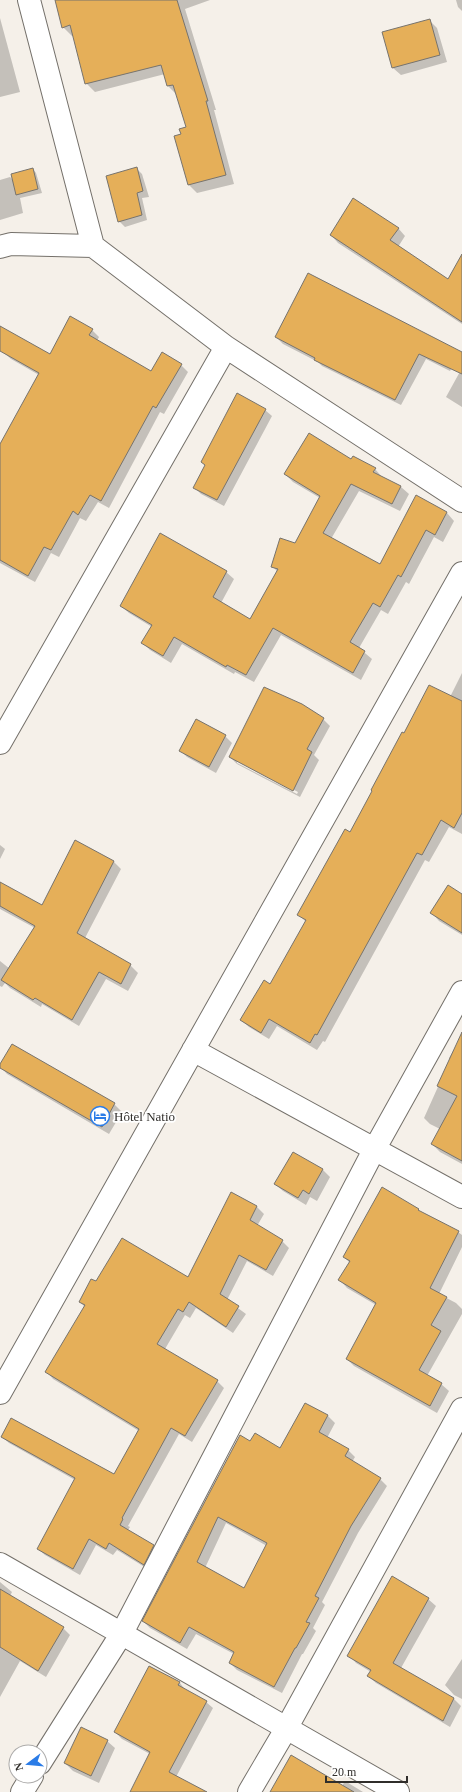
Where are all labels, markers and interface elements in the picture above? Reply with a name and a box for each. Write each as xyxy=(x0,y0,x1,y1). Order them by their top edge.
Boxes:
hotel icon: Hôtel Natio xyxy=(89,1105,111,1127)
place label: Hôtel Natio xyxy=(114,1109,175,1124)
north arrow xyxy=(8,1744,48,1784)
scale bar xyxy=(326,1758,407,1784)
text: N xyxy=(12,1761,25,1772)
text: 20 m xyxy=(332,1765,357,1779)

